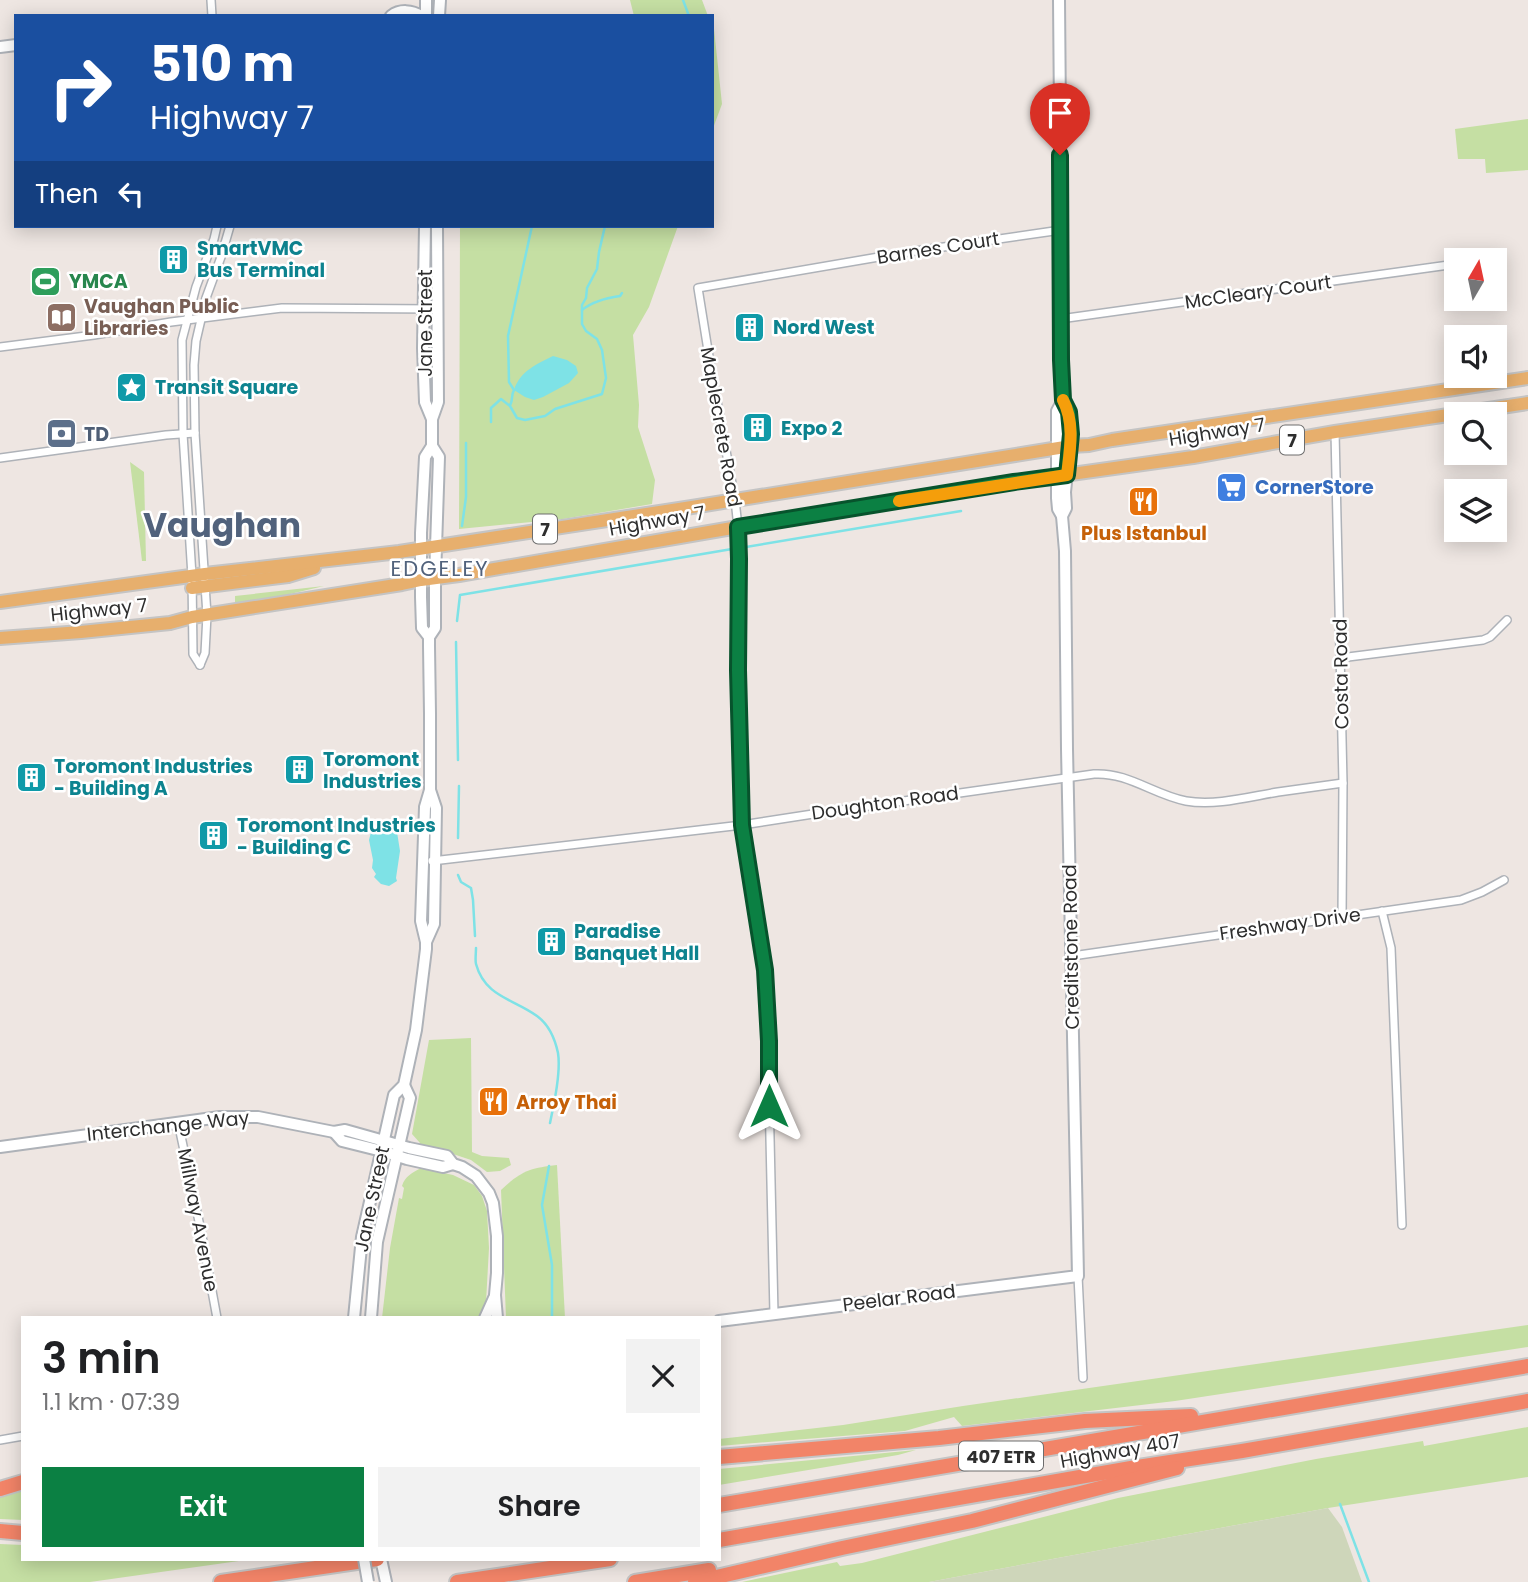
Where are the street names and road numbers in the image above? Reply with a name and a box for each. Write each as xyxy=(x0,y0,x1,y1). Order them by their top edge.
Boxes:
street label: Barnes Court xyxy=(875,225,1001,271)
street label: McCleary Court xyxy=(1183,268,1333,316)
street label: Jane Street xyxy=(412,269,439,377)
street label: Maplecrete Road xyxy=(694,345,748,509)
street label: Highway 7 xyxy=(1167,411,1267,453)
road number: 7 xyxy=(1280,426,1304,454)
street label: Highway 7 xyxy=(607,499,707,543)
road number: 7 xyxy=(533,514,557,544)
street label: Highway 7 xyxy=(49,591,149,629)
street label: Costa Road xyxy=(1327,618,1355,730)
street label: Doughton Road xyxy=(810,779,960,827)
street label: Creditstone Road xyxy=(1056,864,1086,1030)
street label: Freshway Drive xyxy=(1218,901,1362,947)
street label: Interchange Way xyxy=(85,1104,251,1148)
street label: Jane Street xyxy=(348,1144,396,1254)
street label: Millway Avenue xyxy=(171,1146,225,1294)
street label: Peelar Road xyxy=(841,1278,957,1318)
street label: Highway 407 xyxy=(1058,1427,1182,1475)
road number: 407 ETR xyxy=(959,1442,1043,1470)

